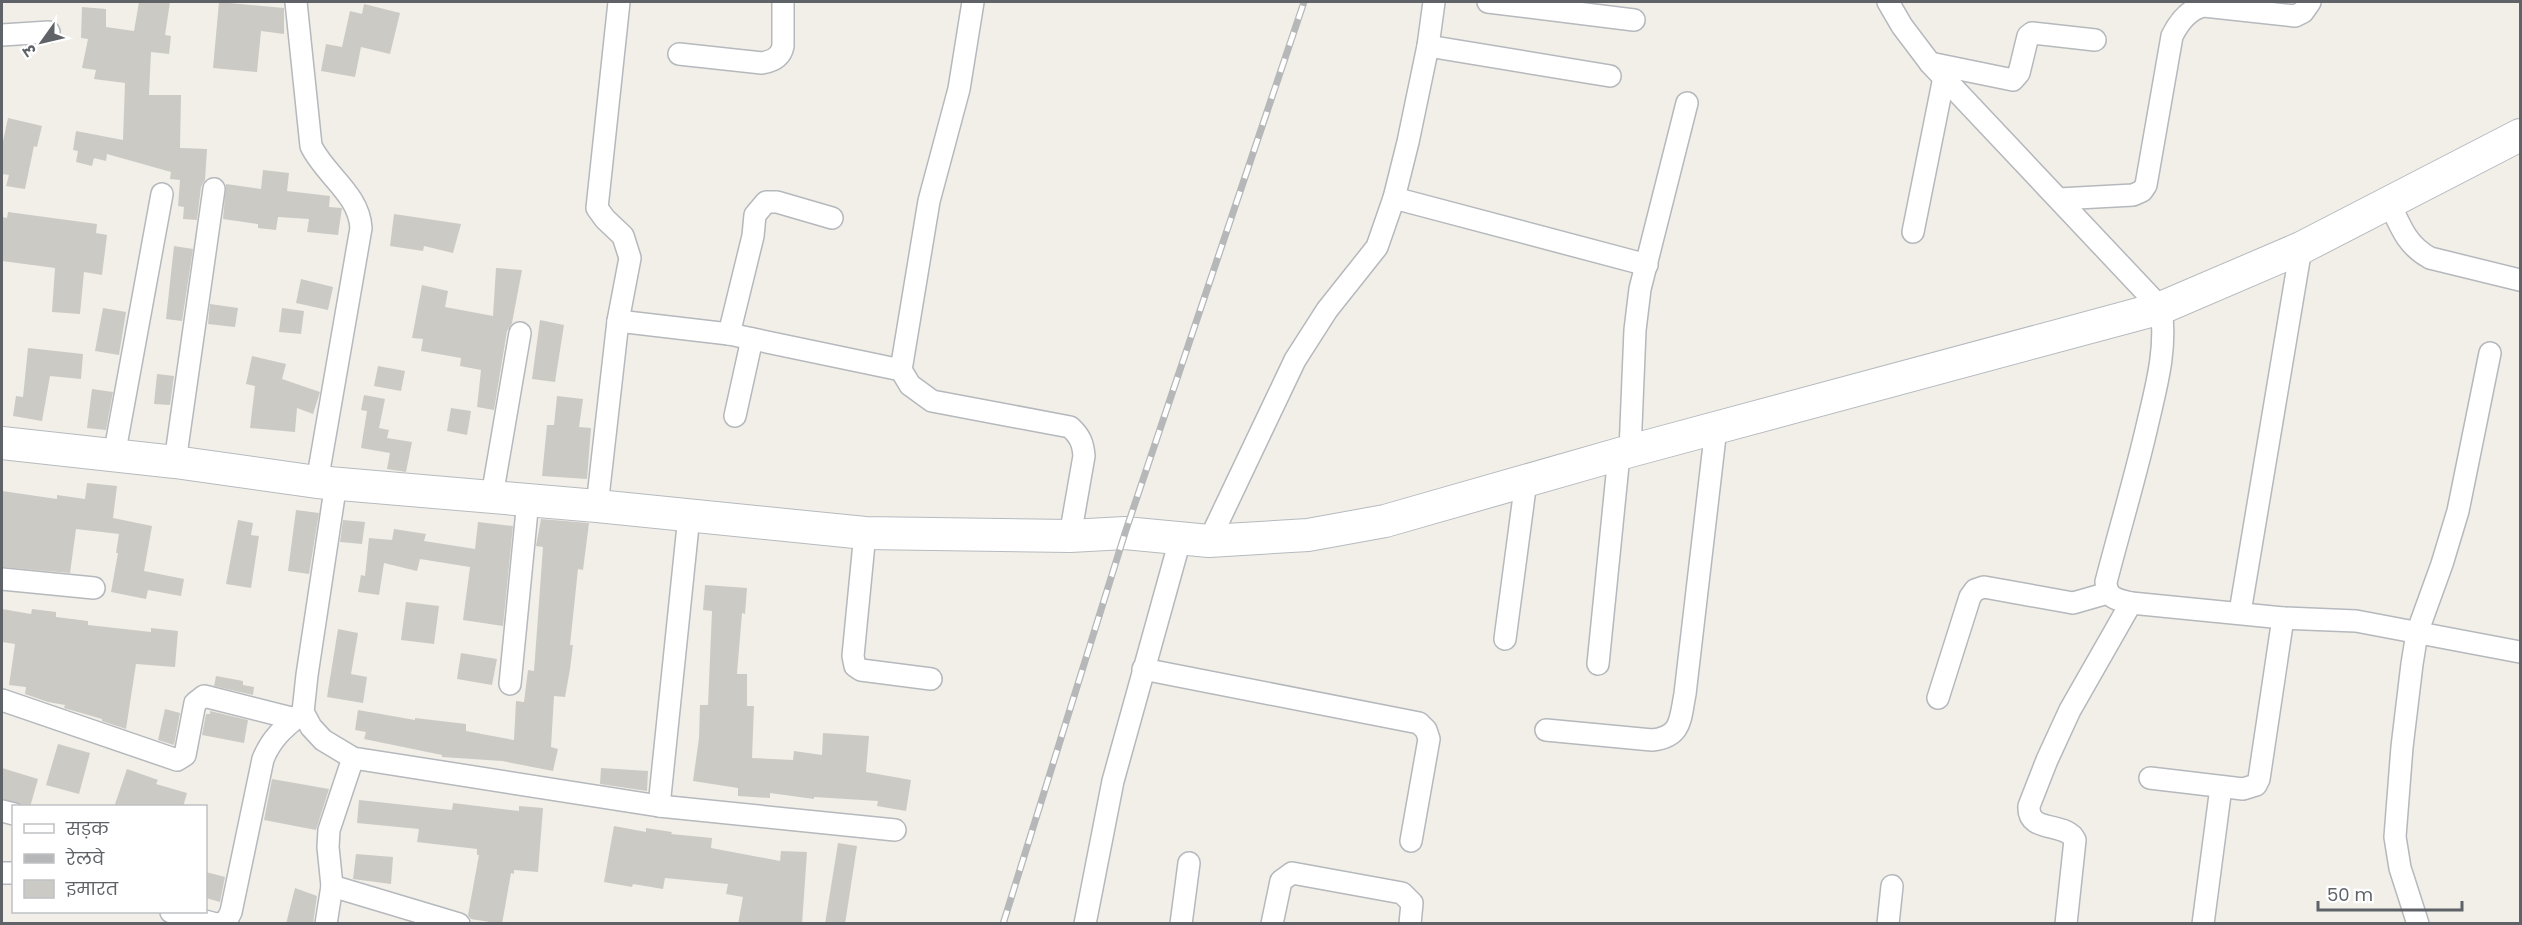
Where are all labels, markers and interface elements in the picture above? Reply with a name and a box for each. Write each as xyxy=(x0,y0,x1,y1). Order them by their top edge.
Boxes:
north arrow xyxy=(12,12,72,72)
text: उ xyxy=(17,39,43,61)
legend xyxy=(12,805,207,913)
text: सड़क xyxy=(65,816,110,841)
text: रेलवे xyxy=(65,846,105,871)
scale bar xyxy=(2318,874,2462,912)
text: इमारत xyxy=(65,876,119,901)
text: 50 m xyxy=(2327,882,2373,907)

